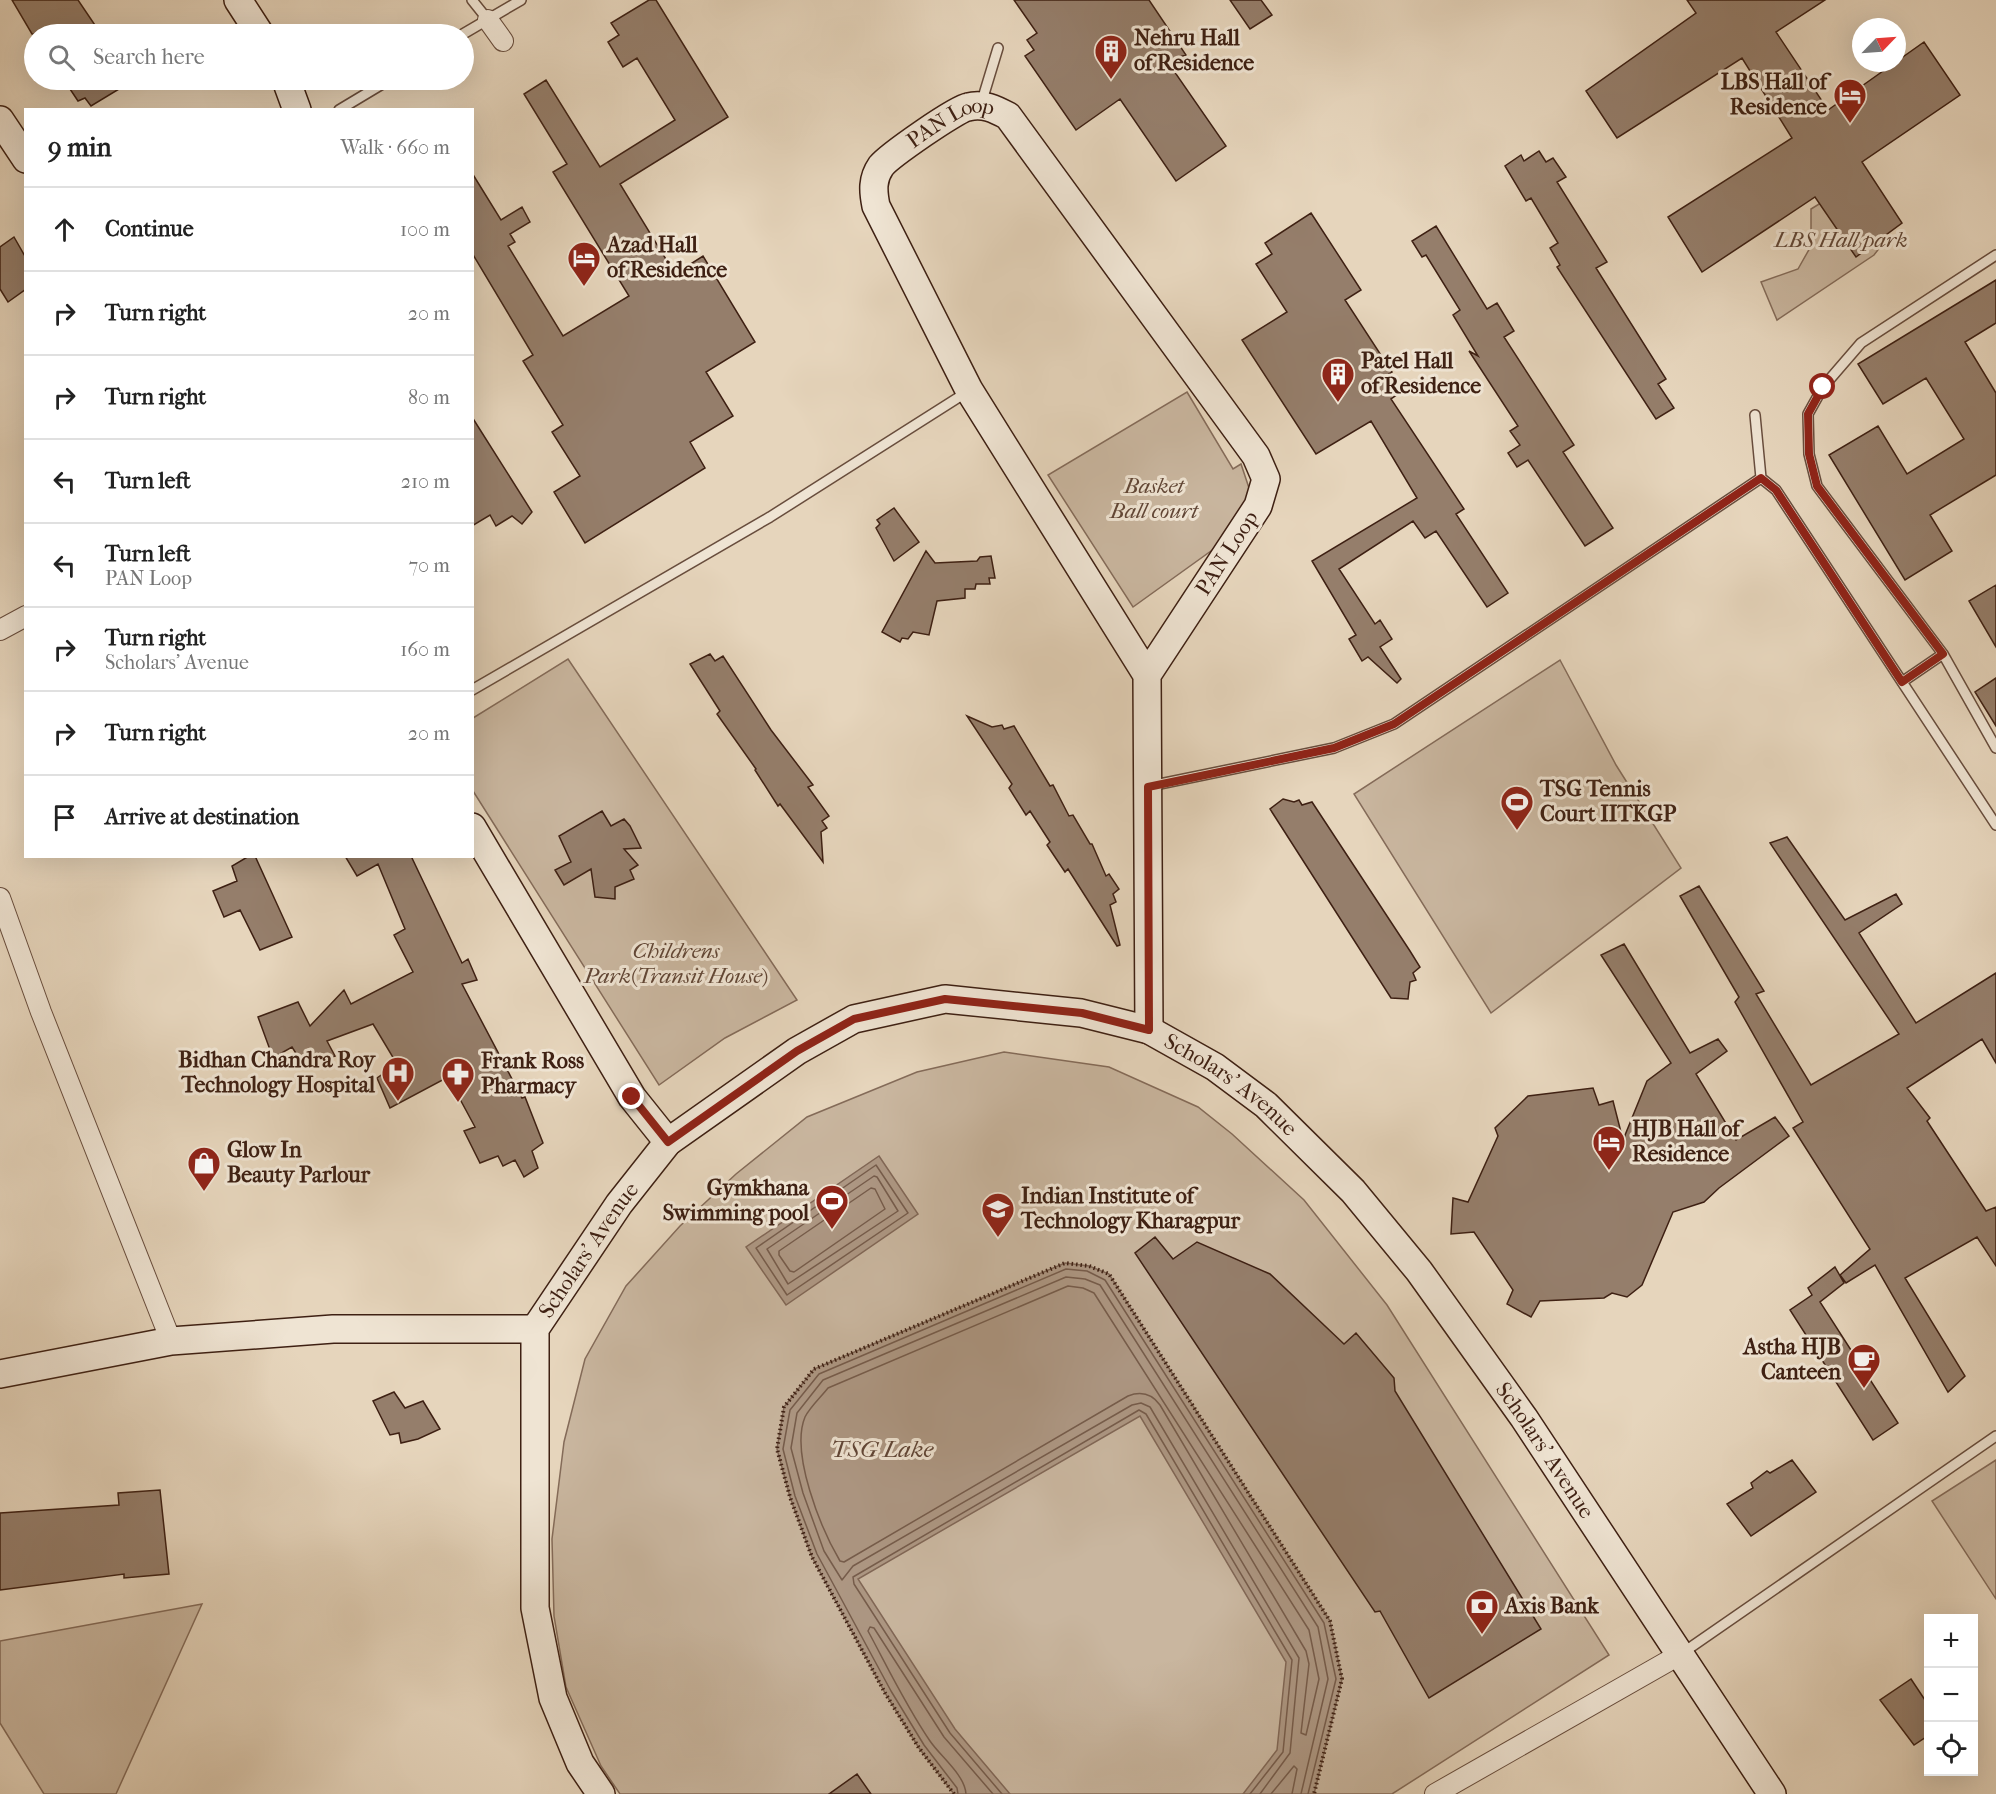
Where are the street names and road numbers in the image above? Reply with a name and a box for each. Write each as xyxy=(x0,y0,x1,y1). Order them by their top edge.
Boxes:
street label: PAN Loop xyxy=(902,93,998,154)
street label: PAN Loop xyxy=(1190,506,1264,600)
street label: Scholars' Avenue xyxy=(1159,1028,1303,1141)
street label: Scholars' Avenue xyxy=(533,1177,644,1323)
street label: Scholars' Avenue xyxy=(1490,1377,1600,1524)

